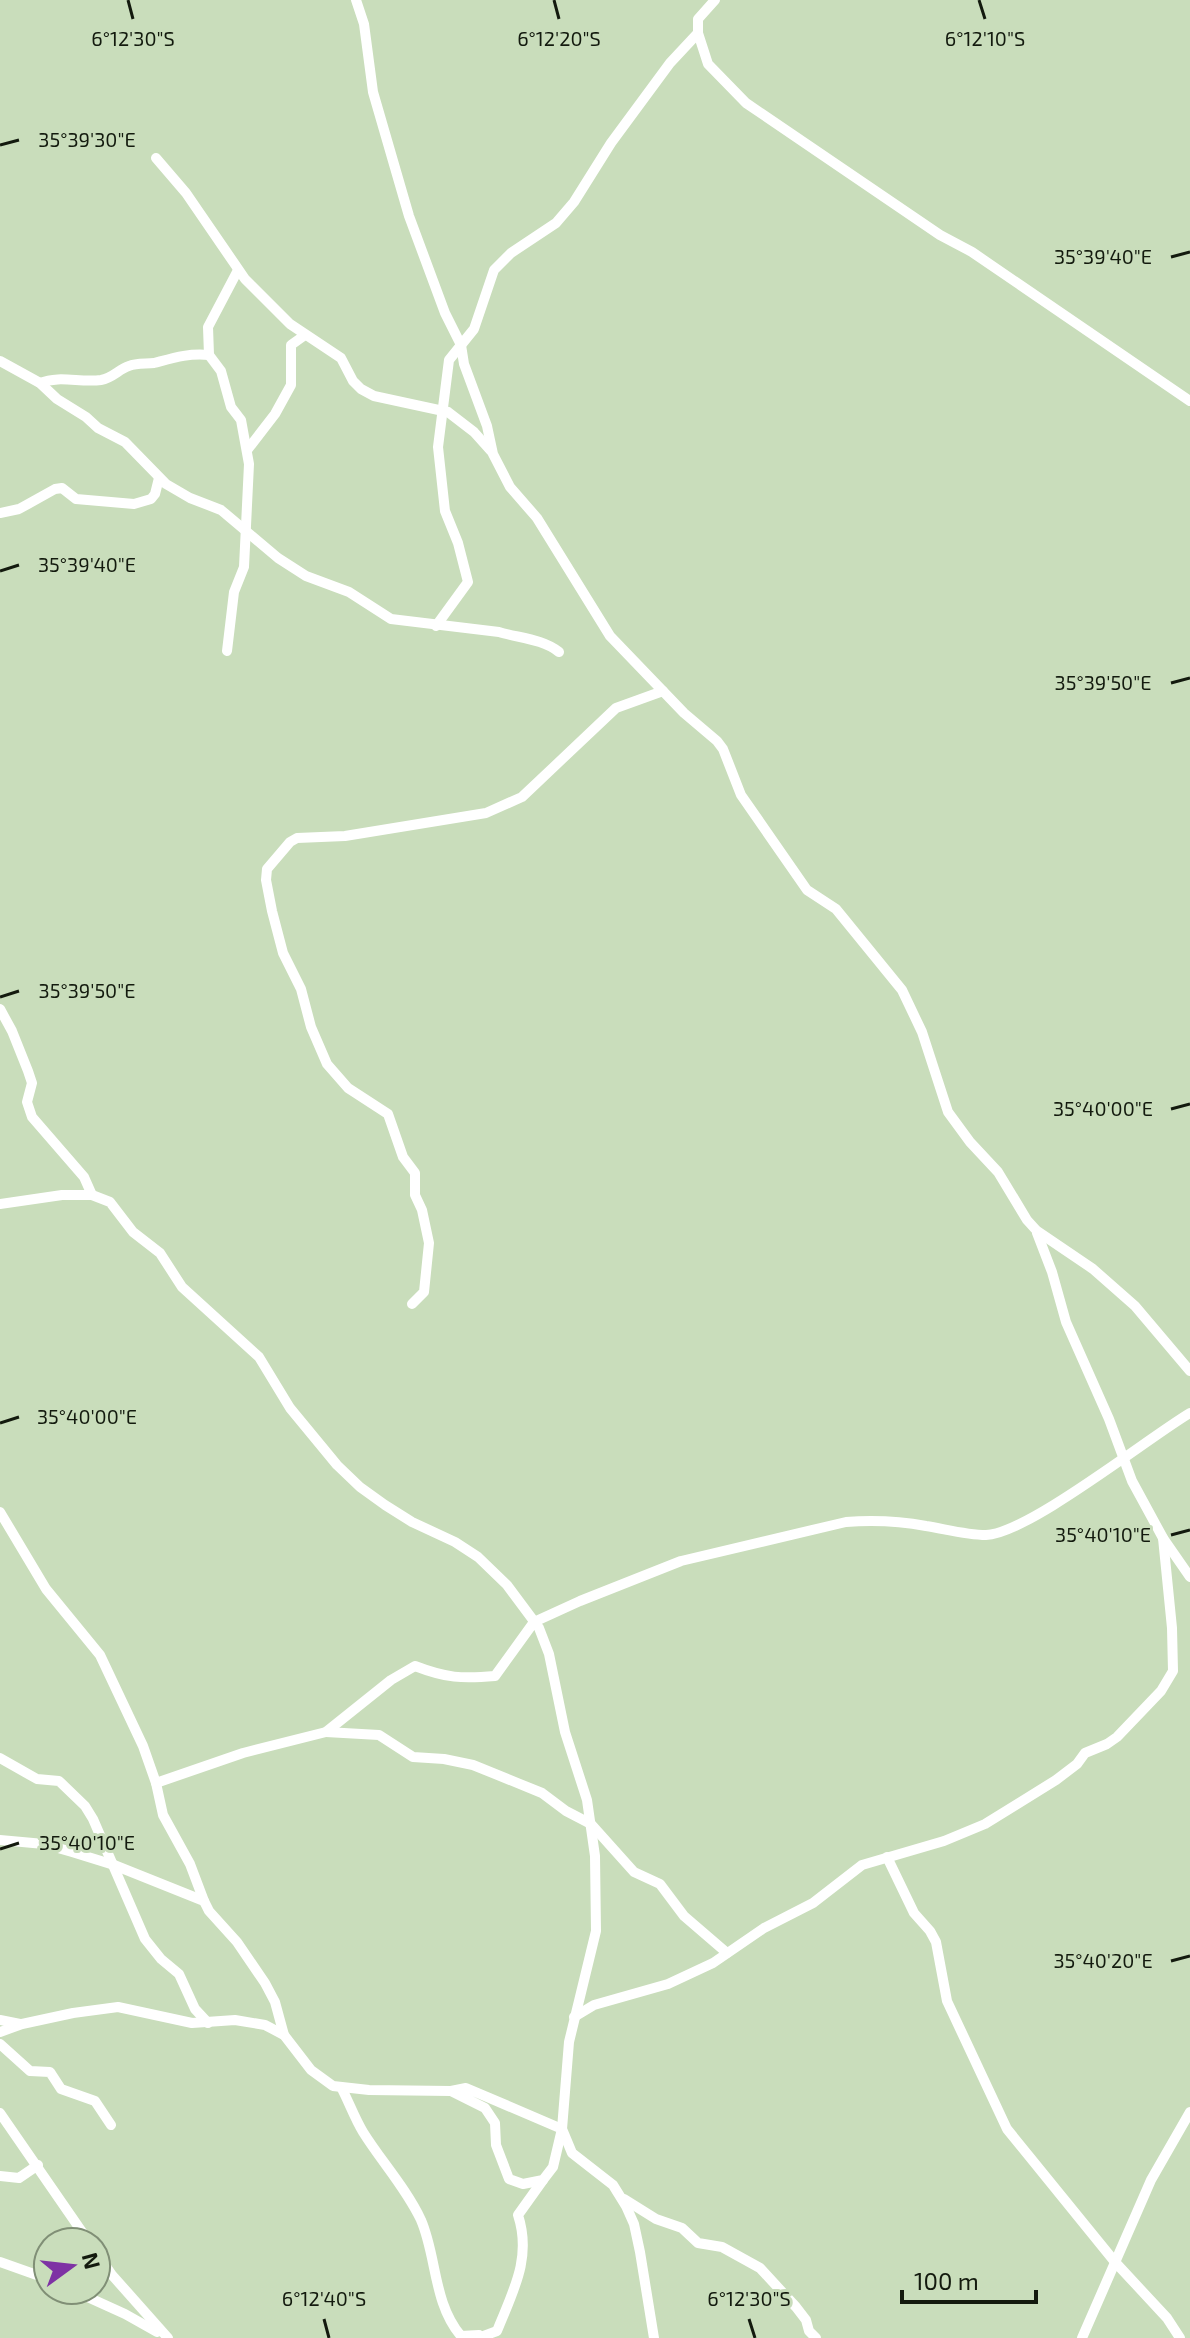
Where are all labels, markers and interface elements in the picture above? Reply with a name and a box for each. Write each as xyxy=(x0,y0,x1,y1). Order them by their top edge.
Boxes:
text: 6°12'30"S xyxy=(91,26,175,50)
text: 6°12'20"S xyxy=(517,26,601,50)
text: 6°12'10"S xyxy=(945,26,1025,50)
text: 35°39'30"E xyxy=(38,127,136,151)
text: 35°39'40"E xyxy=(1054,244,1152,268)
text: 35°39'40"E xyxy=(38,552,136,576)
text: 35°39'50"E xyxy=(1055,670,1151,694)
text: 35°39'50"E xyxy=(39,978,135,1002)
text: 35°40'00"E xyxy=(1053,1096,1153,1120)
text: 35°40'00"E xyxy=(37,1404,137,1428)
text: 35°40'10"E xyxy=(1055,1522,1151,1546)
text: 35°40'10"E xyxy=(39,1830,135,1854)
text: 35°40'20"E xyxy=(1053,1948,1153,1972)
north arrow xyxy=(32,2226,112,2306)
text: N xyxy=(78,2250,107,2272)
scale bar xyxy=(902,2254,1036,2304)
text: 100 m xyxy=(914,2266,979,2295)
text: 6°12'40"S xyxy=(282,2286,366,2310)
text: 6°12'30"S xyxy=(707,2286,791,2310)

